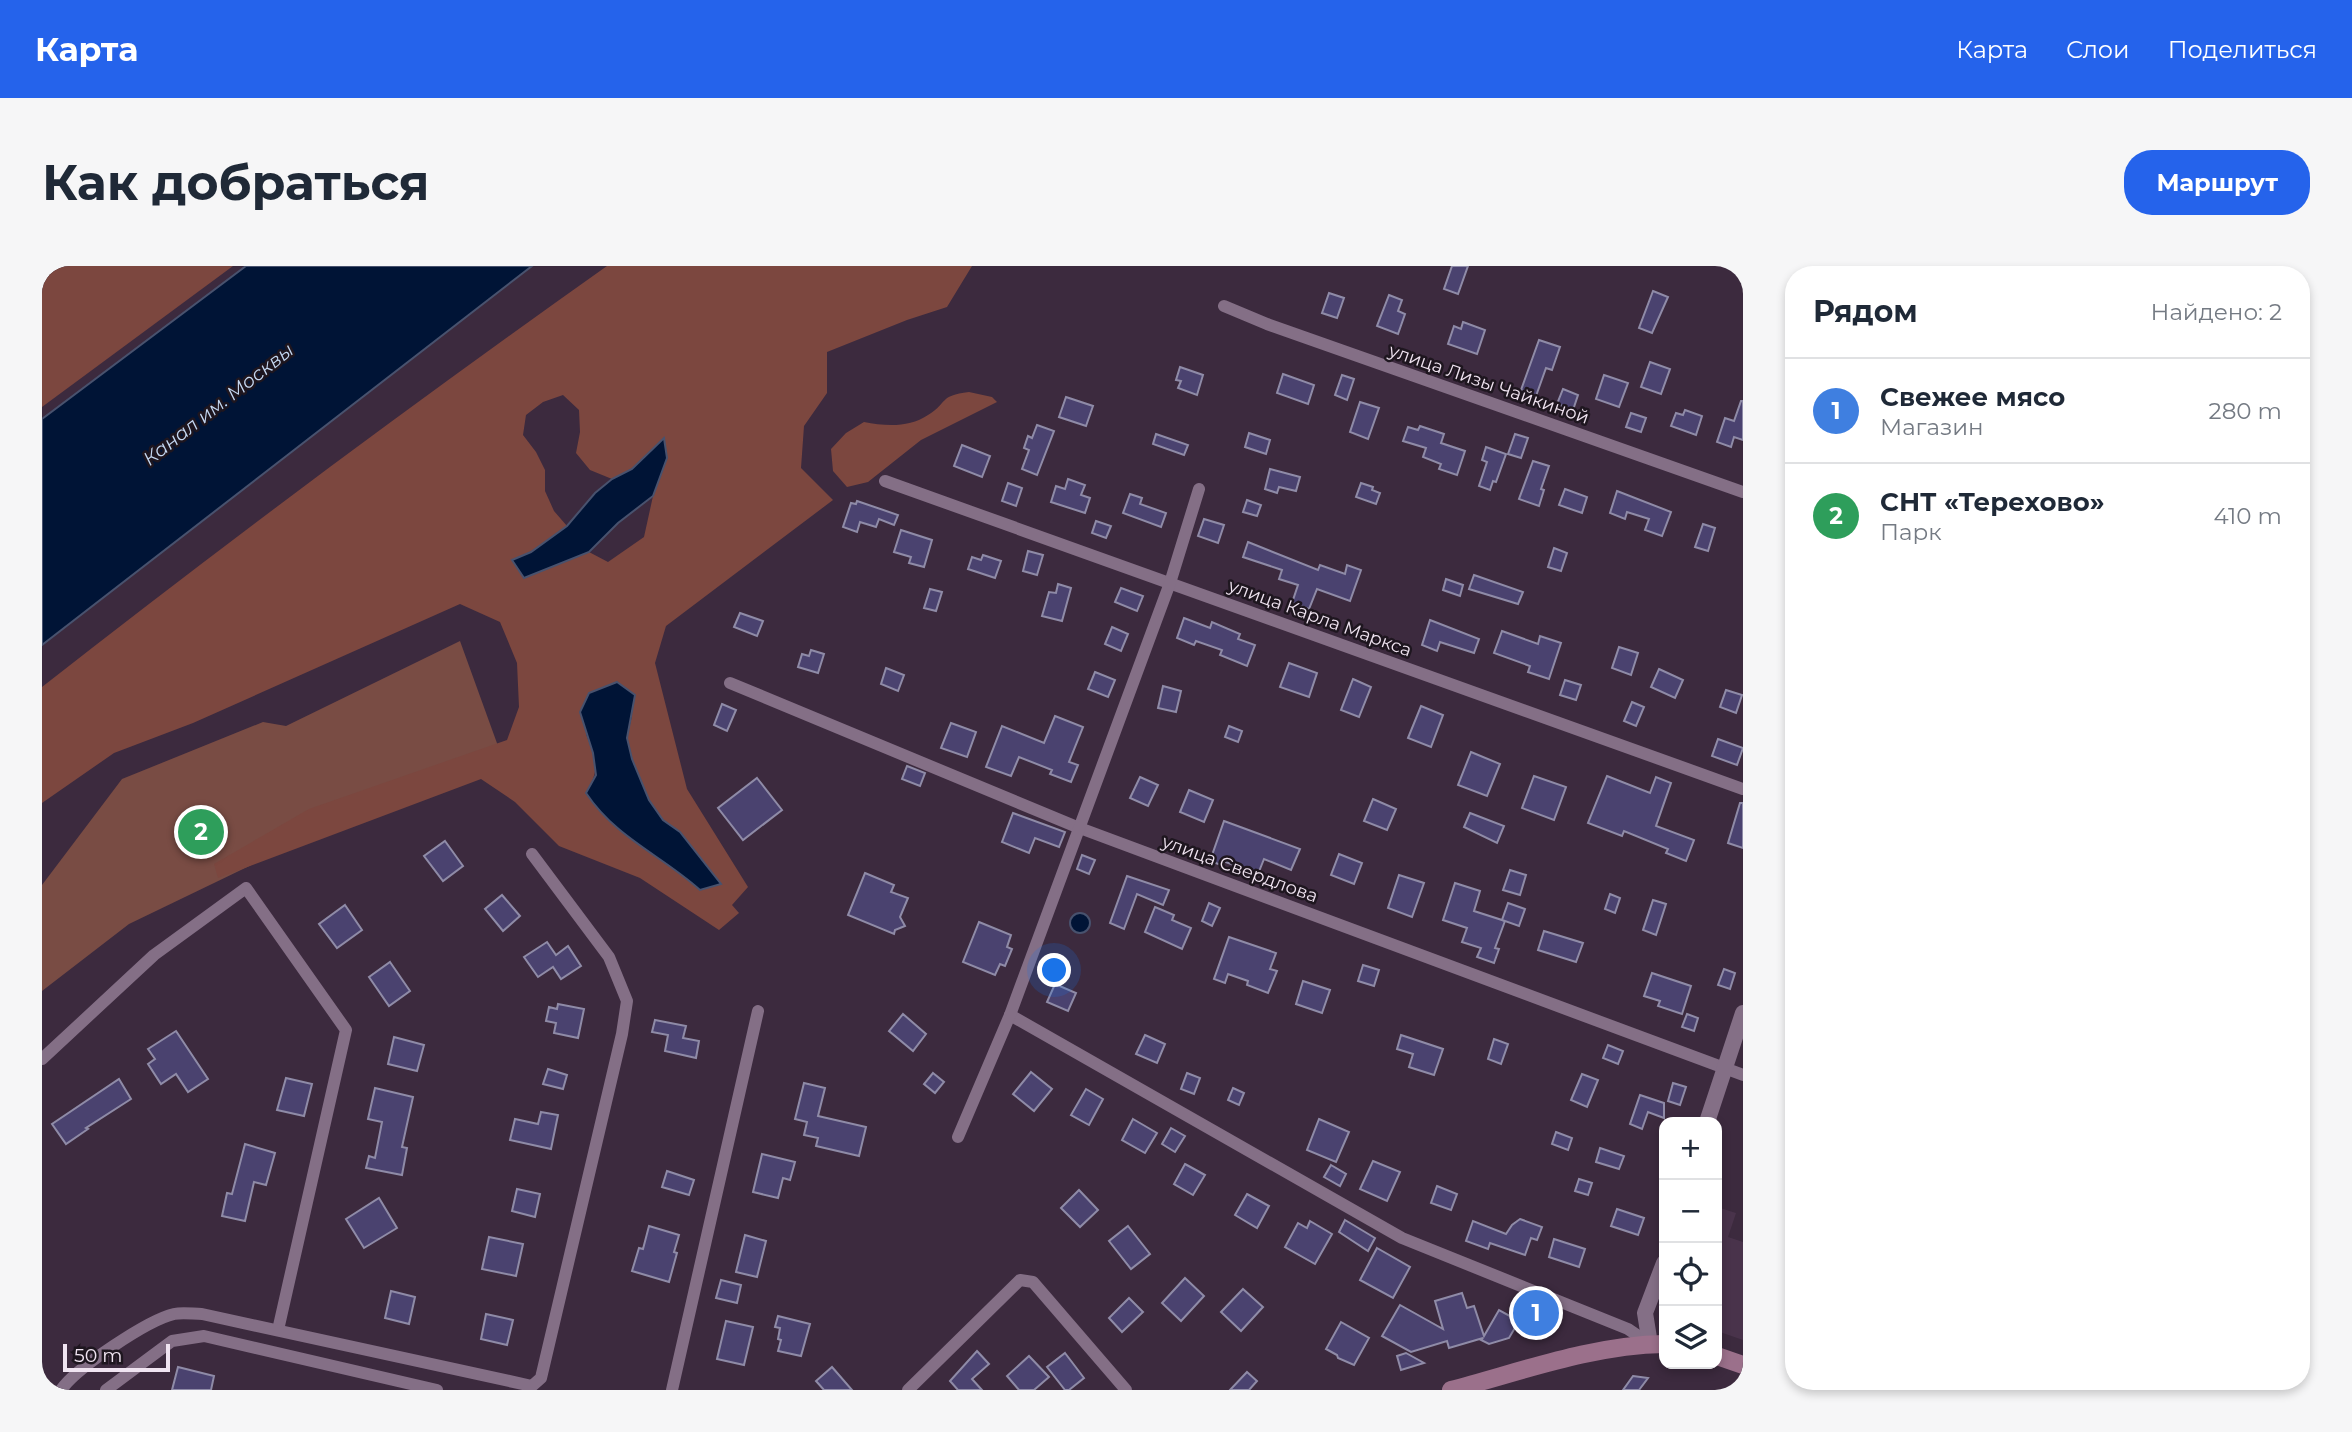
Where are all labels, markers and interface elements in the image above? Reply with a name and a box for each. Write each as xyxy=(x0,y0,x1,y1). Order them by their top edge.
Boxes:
text: Карта xyxy=(35,29,138,69)
text: Карта xyxy=(1956,35,2028,64)
text: Слои xyxy=(2066,35,2130,64)
text: Поделиться xyxy=(2168,35,2317,64)
button: Маршрут xyxy=(2124,150,2310,215)
text: Как добраться xyxy=(42,153,430,212)
text: Рядом xyxy=(1813,293,1918,330)
text: Найдено: 2 xyxy=(2151,298,2282,326)
water label: Канал им. Москвы xyxy=(138,338,298,470)
street label: улица Лизы Чайкиной xyxy=(1385,339,1592,429)
text: Свежее мясо xyxy=(1880,381,2065,413)
text: 1 xyxy=(1831,397,1841,425)
text: 280 m xyxy=(2209,397,2282,425)
text: Магазин xyxy=(1880,413,1984,441)
text: СНТ «Терехово» xyxy=(1880,486,2105,518)
text: 2 xyxy=(1829,502,1843,530)
text: 410 m xyxy=(2213,502,2282,530)
text: Парк xyxy=(1880,518,1942,546)
street label: улица Карла Маркса xyxy=(1224,574,1415,661)
pin: 2 xyxy=(178,806,224,858)
street label: улица Свердлова xyxy=(1158,830,1321,907)
your location xyxy=(1037,953,1071,987)
map controls xyxy=(1659,1117,1722,1369)
button: + xyxy=(1659,1117,1722,1180)
button: − xyxy=(1659,1180,1722,1243)
button: locate xyxy=(1659,1243,1722,1306)
pin: 1 xyxy=(1513,1287,1559,1339)
button: layers xyxy=(1659,1306,1722,1369)
scale bar xyxy=(63,1341,170,1373)
text: 50 m xyxy=(74,1344,122,1367)

